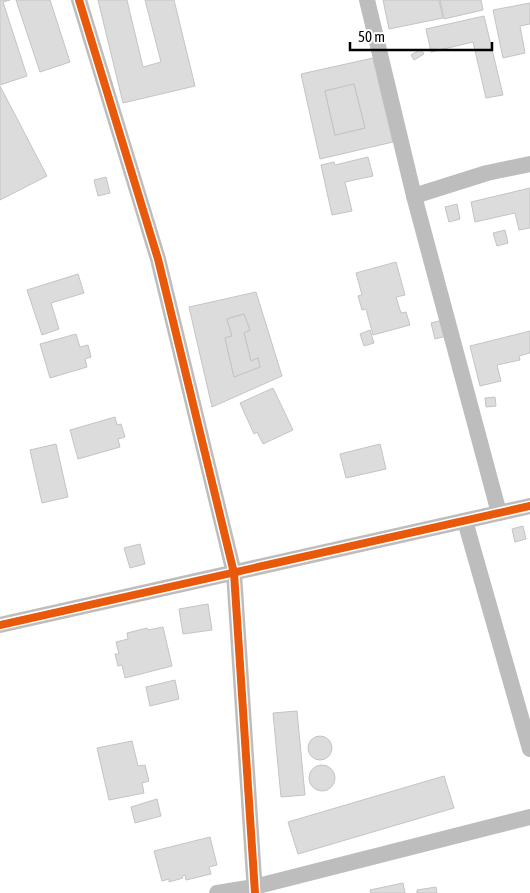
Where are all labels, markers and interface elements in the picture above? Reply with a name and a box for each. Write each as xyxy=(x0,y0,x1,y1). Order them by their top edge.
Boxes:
scale bar xyxy=(350,20,492,52)
text: 50 m xyxy=(358,28,385,45)

